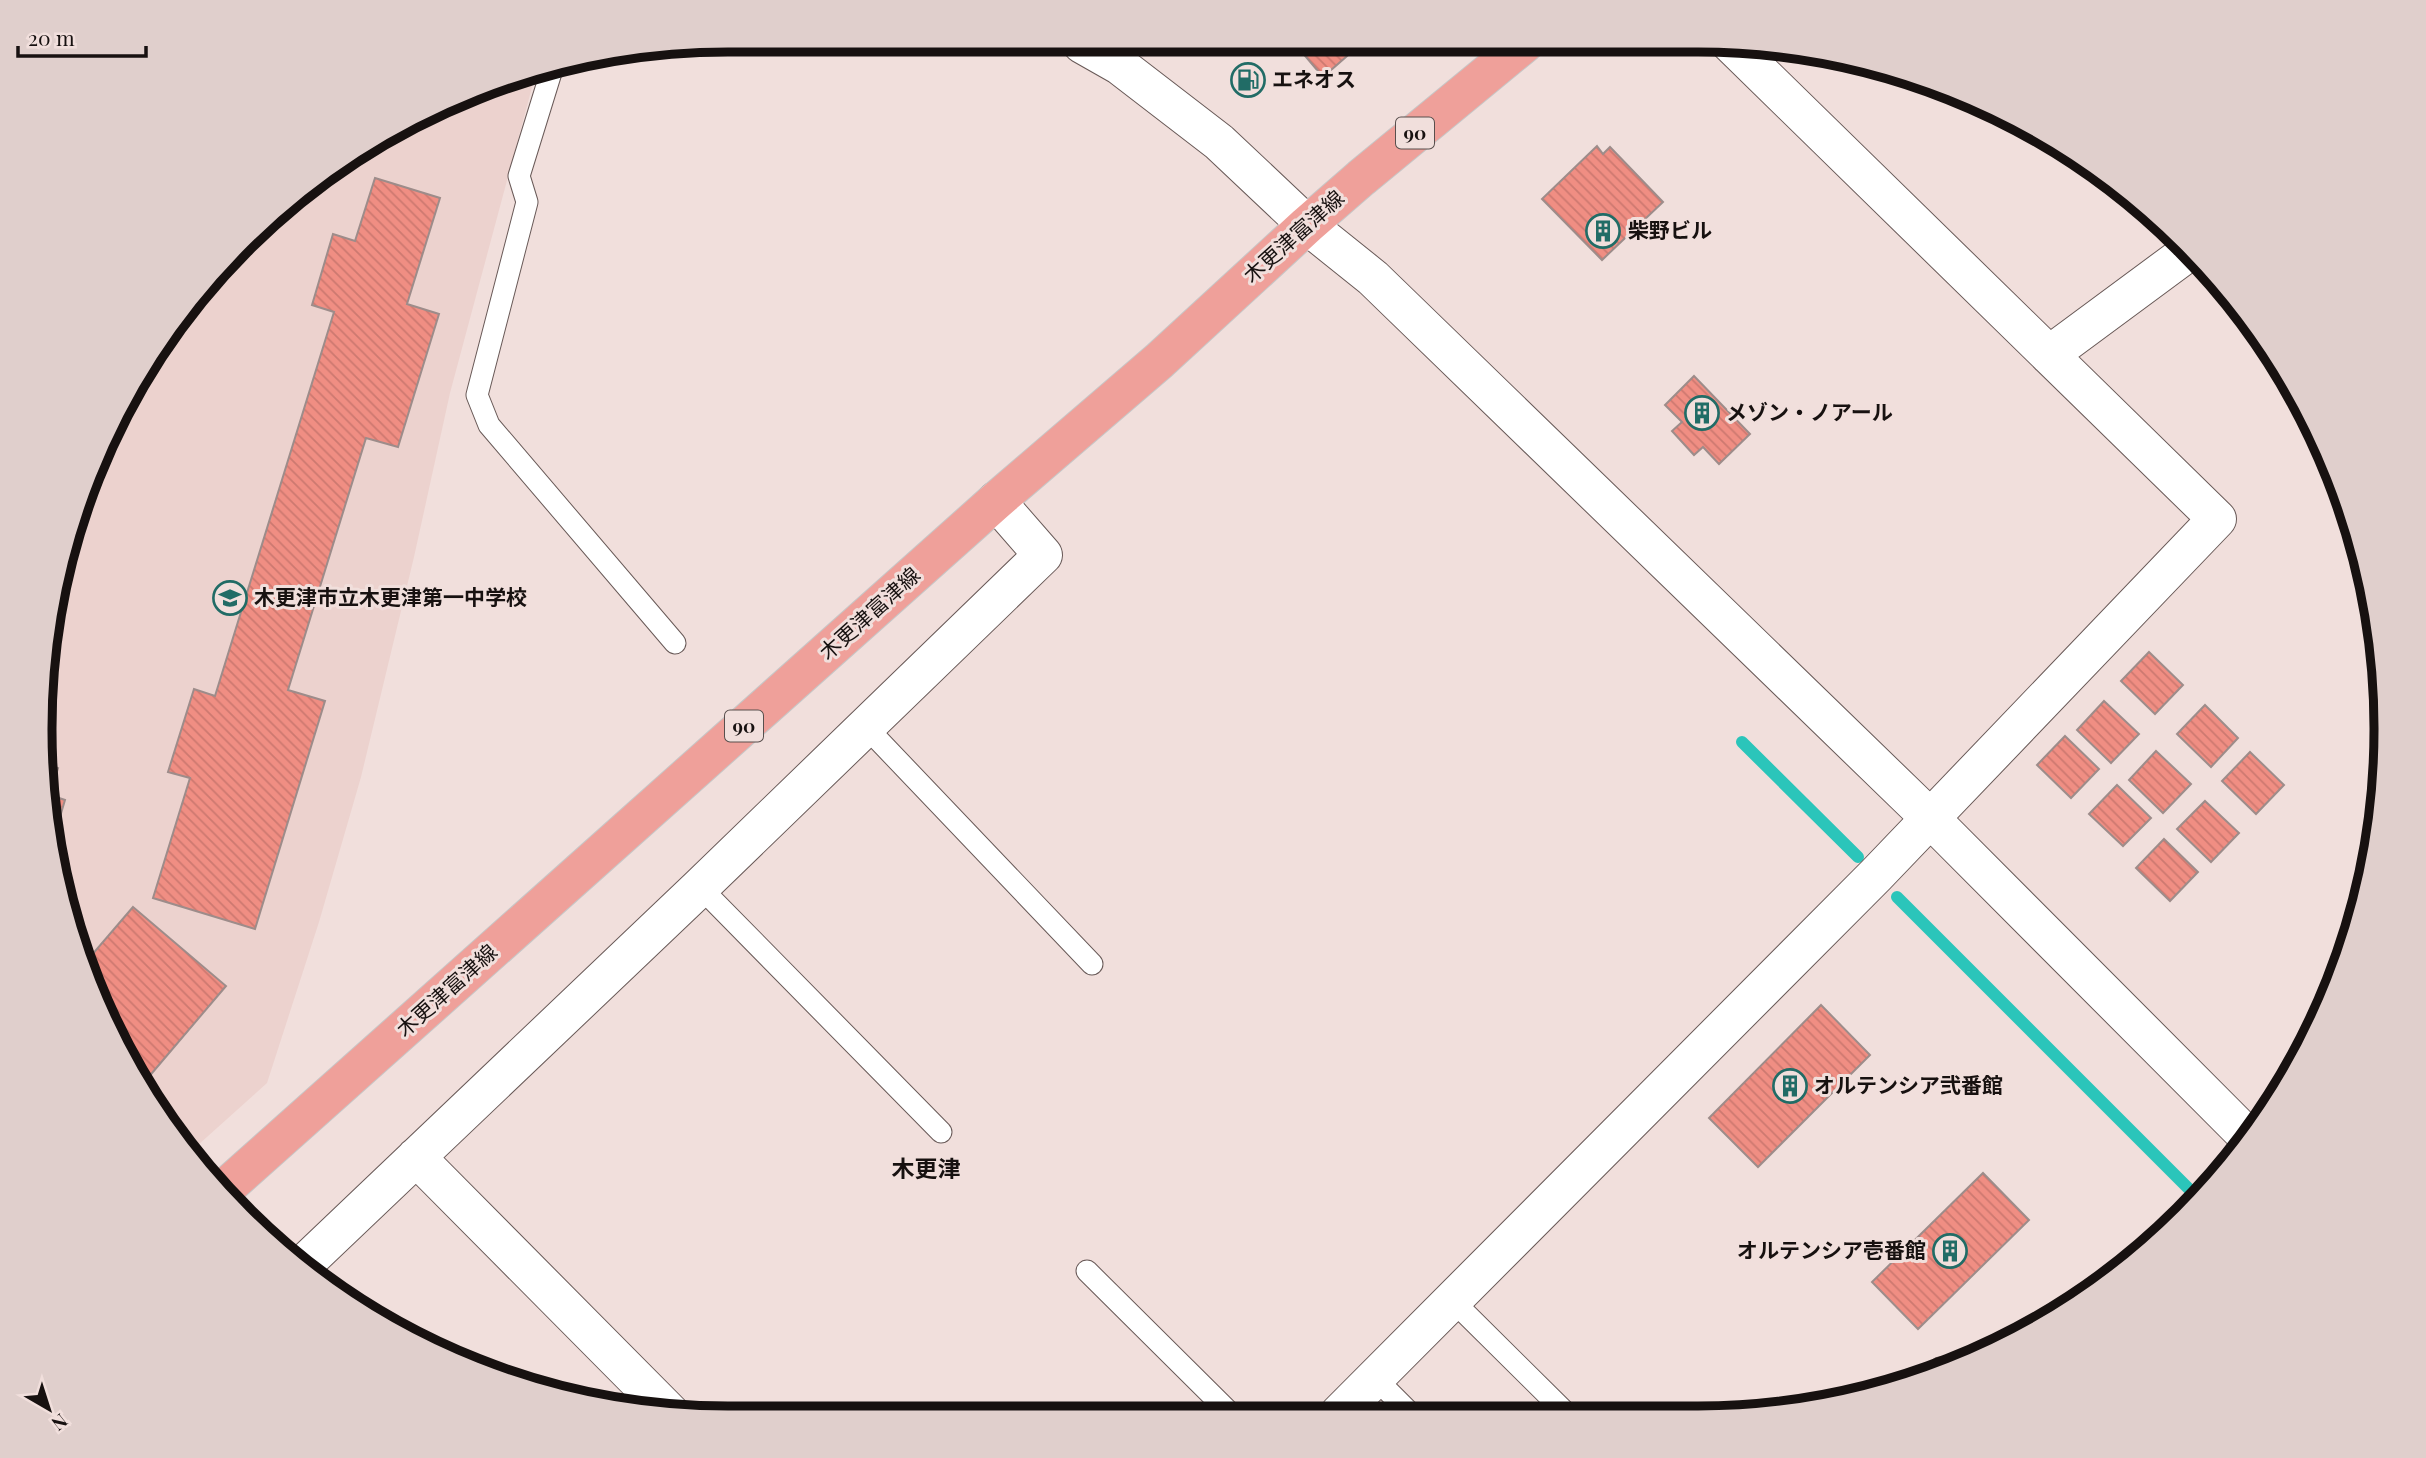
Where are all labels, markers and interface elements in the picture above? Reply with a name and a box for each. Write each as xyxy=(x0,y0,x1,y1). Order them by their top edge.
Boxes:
scale bar xyxy=(18,14,145,58)
text: 20 m xyxy=(28,23,75,51)
fuel station icon: エネオス xyxy=(1229,61,1267,99)
place label: エネオス xyxy=(1272,64,1356,92)
road number: 90 xyxy=(1396,118,1434,148)
street label: 木更津富津線 xyxy=(1236,183,1349,288)
building icon: 柴野ビル xyxy=(1584,212,1622,250)
place label: 柴野ビル xyxy=(1628,215,1712,243)
building icon: メゾン・ノアール xyxy=(1683,394,1721,432)
place label: メゾン・ノアール xyxy=(1726,397,1893,425)
street label: 木更津富津線 xyxy=(812,560,925,665)
school or university icon: 木更津市立木更津第一中学校 xyxy=(211,579,249,617)
place label: 木更津市立木更津第一中学校 xyxy=(254,582,527,610)
road number: 90 xyxy=(725,710,763,741)
street label: 木更津富津線 xyxy=(389,937,502,1042)
building icon: オルテンシア弐番館 xyxy=(1771,1067,1809,1105)
place label: オルテンシア弐番館 xyxy=(1814,1070,2003,1098)
district label: 木更津 xyxy=(892,1152,961,1183)
building icon: オルテンシア壱番館 xyxy=(1931,1232,1969,1270)
place label: オルテンシア壱番館 xyxy=(1737,1235,1926,1263)
north arrow xyxy=(14,1374,84,1444)
text: N xyxy=(47,1409,74,1438)

